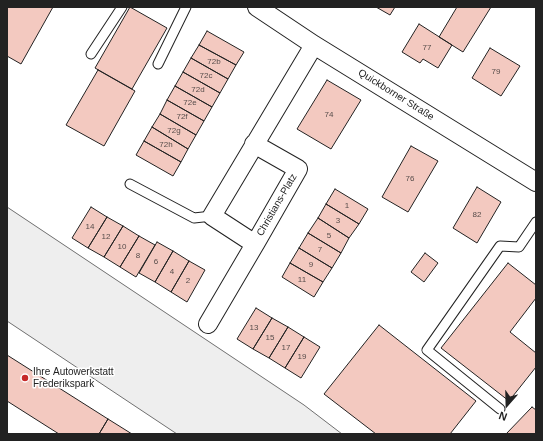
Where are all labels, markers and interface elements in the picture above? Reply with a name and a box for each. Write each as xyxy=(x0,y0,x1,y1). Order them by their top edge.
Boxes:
house number: 77 xyxy=(423,43,431,53)
house number: 72b xyxy=(207,57,221,67)
street label: Quickborner Straße xyxy=(356,67,436,123)
house number: 79 xyxy=(492,67,500,77)
house number: 72c xyxy=(200,71,212,81)
house number: 72d xyxy=(191,85,205,95)
house number: 72e xyxy=(183,98,197,108)
house number: 74 xyxy=(325,110,333,120)
house number: 72f xyxy=(176,112,188,122)
house number: 72g xyxy=(167,126,181,136)
house number: 72h xyxy=(159,140,173,150)
street label: Christians-Platz xyxy=(254,172,300,238)
house number: 76 xyxy=(406,174,414,184)
house number: 1 xyxy=(345,201,349,211)
house number: 82 xyxy=(473,210,481,220)
house number: 3 xyxy=(336,216,340,226)
house number: 14 xyxy=(86,222,94,232)
house number: 5 xyxy=(327,231,331,241)
house number: 12 xyxy=(102,232,110,242)
house number: 10 xyxy=(118,242,126,252)
house number: 7 xyxy=(318,245,322,255)
house number: 8 xyxy=(136,251,140,261)
house number: 6 xyxy=(154,257,158,267)
house number: 9 xyxy=(309,260,313,270)
house number: 4 xyxy=(170,267,174,277)
house number: 11 xyxy=(298,275,306,285)
house number: 2 xyxy=(186,276,190,286)
house number: 13 xyxy=(250,323,258,333)
house number: 15 xyxy=(266,333,274,343)
house number: 17 xyxy=(282,343,290,353)
house number: 19 xyxy=(298,352,306,362)
place label: Ihre Autowerkstatt Frederikspark xyxy=(33,366,114,390)
marker: Ihre Autowerkstatt Frederikspark xyxy=(20,373,30,383)
north arrow xyxy=(487,385,527,425)
text: N xyxy=(497,409,509,423)

